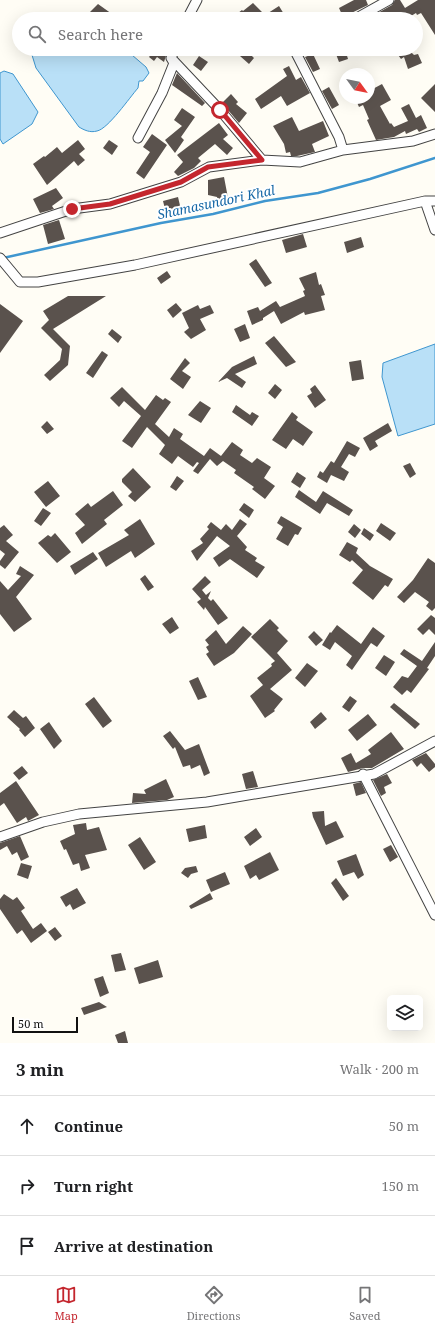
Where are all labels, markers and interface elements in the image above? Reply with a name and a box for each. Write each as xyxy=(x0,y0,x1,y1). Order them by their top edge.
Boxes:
search box xyxy=(12,12,423,56)
icon: search xyxy=(26,23,48,45)
text: Search here xyxy=(58,24,143,44)
north arrow xyxy=(339,68,375,104)
route start xyxy=(211,101,229,119)
water label: Shamasundori Khal xyxy=(155,181,277,223)
route end xyxy=(63,200,81,218)
map controls xyxy=(387,995,423,1031)
button: layers xyxy=(387,995,423,1031)
scale bar xyxy=(12,1015,78,1034)
text: 50 m xyxy=(18,1016,44,1031)
text: 3 min xyxy=(16,1058,64,1081)
text: Walk · 200 m xyxy=(340,1060,419,1078)
icon: ahead xyxy=(16,1115,38,1137)
text: Continue xyxy=(54,1116,123,1136)
text: 50 m xyxy=(389,1117,419,1135)
icon: right xyxy=(16,1175,38,1197)
text: Turn right xyxy=(54,1176,133,1196)
text: 150 m xyxy=(382,1177,419,1195)
icon: arrive xyxy=(16,1235,38,1257)
text: Arrive at destination xyxy=(54,1236,213,1256)
tab: Map xyxy=(54,1284,78,1323)
tab: Directions xyxy=(187,1284,240,1323)
tab: Saved xyxy=(349,1284,381,1323)

